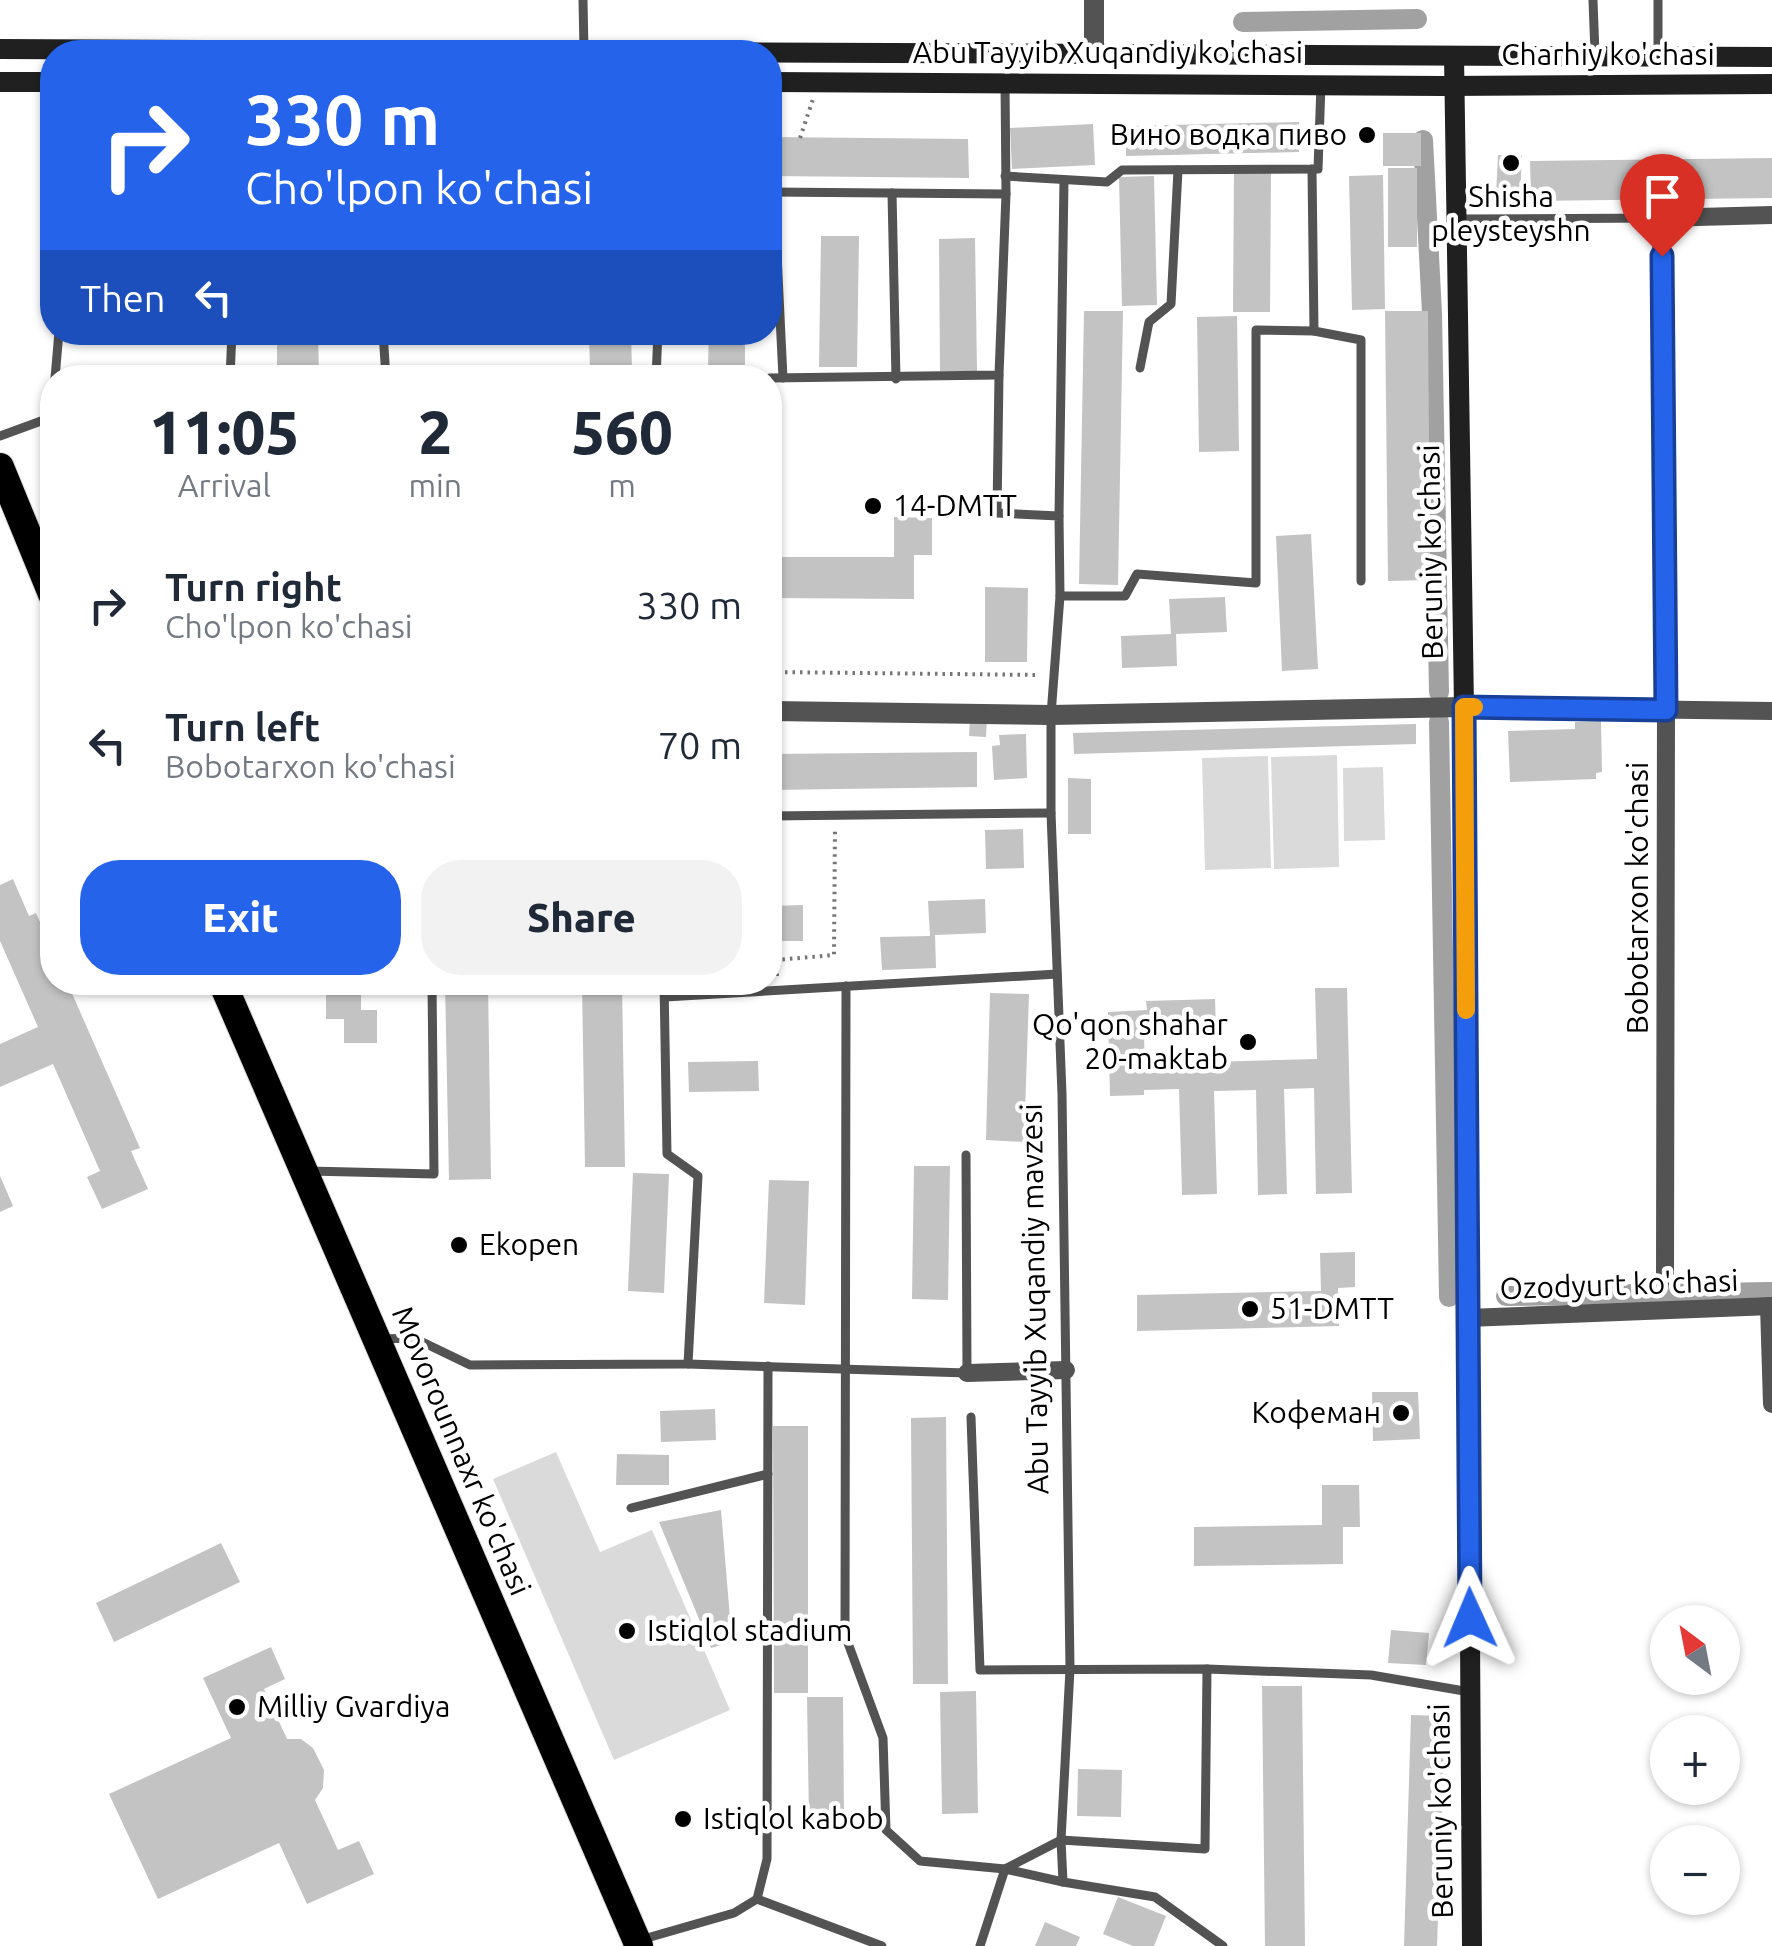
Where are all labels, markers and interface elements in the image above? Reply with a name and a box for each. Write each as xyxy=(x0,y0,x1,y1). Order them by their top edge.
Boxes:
street label: Abu Tayyib Xuqandiy ko'chasi xyxy=(913,35,1303,69)
street label: Charhiy ko'chasi xyxy=(1501,37,1715,71)
icon: right xyxy=(80,80,210,210)
text: 330 m xyxy=(245,80,440,158)
place label: Вино водка пиво xyxy=(1110,117,1347,151)
marker: Вино водка пиво xyxy=(1356,124,1378,146)
marker: Shisha pleysteyshn xyxy=(1500,152,1522,174)
pin xyxy=(1620,154,1705,257)
text: Cho'lpon ko'chasi xyxy=(245,162,593,213)
icon: arrive xyxy=(1635,169,1690,224)
place label: Shisha pleysteyshn xyxy=(1431,179,1591,247)
icon: left xyxy=(186,270,241,325)
text: Then xyxy=(80,277,166,319)
text: 11:05 xyxy=(149,398,299,465)
text: 2 xyxy=(418,398,452,465)
text: 560 xyxy=(571,398,673,465)
street label: Beruniy ko'chasi xyxy=(1411,444,1449,660)
text: Arrival xyxy=(178,467,271,503)
text: min xyxy=(408,467,462,503)
text: m xyxy=(608,467,636,503)
place label: 14-DMTT xyxy=(893,488,1017,522)
marker: 14-DMTT xyxy=(862,495,884,517)
text: Turn right xyxy=(165,566,342,608)
icon: right xyxy=(80,578,135,633)
text: 330 m xyxy=(636,584,742,626)
text: Cho'lpon ko'chasi xyxy=(165,608,413,644)
text: Turn left xyxy=(165,706,320,748)
icon: left xyxy=(80,718,135,773)
text: 70 m xyxy=(658,724,742,766)
text: Bobotarxon ko'chasi xyxy=(165,748,456,784)
street label: Bobotarxon ko'chasi xyxy=(1620,762,1654,1034)
button: Exit xyxy=(80,860,401,975)
button: Share xyxy=(421,860,742,975)
place label: Qo'qon shahar 20-maktab xyxy=(1032,1007,1229,1075)
marker: Qo'qon shahar 20-maktab xyxy=(1237,1031,1259,1053)
street label: Abu Tayyib Xuqandiy mavzesi xyxy=(1014,1103,1054,1495)
place label: Ekopen xyxy=(479,1227,579,1261)
marker: Ekopen xyxy=(448,1234,470,1256)
street label: Ozodyurt ko'chasi xyxy=(1499,1263,1739,1305)
place label: 51-DMTT xyxy=(1270,1291,1394,1325)
marker: 51-DMTT xyxy=(1239,1298,1261,1320)
street label: Movorounnaxr ko'chasi xyxy=(386,1301,538,1600)
place label: Кофеман xyxy=(1251,1395,1381,1429)
marker: Кофеман xyxy=(1390,1402,1412,1424)
position arrow xyxy=(1418,1566,1522,1670)
north arrow xyxy=(1650,1605,1740,1695)
map controls xyxy=(1650,1605,1740,1915)
place label: Istiqlol stadium xyxy=(647,1613,853,1647)
marker: Istiqlol stadium xyxy=(616,1620,638,1642)
place label: Milliy Gvardiya xyxy=(257,1689,450,1723)
marker: Milliy Gvardiya xyxy=(226,1696,248,1718)
street label: Beruniy ko'chasi xyxy=(1421,1703,1459,1919)
button: + xyxy=(1650,1715,1740,1805)
place label: Istiqlol kabob xyxy=(703,1801,884,1835)
marker: Istiqlol kabob xyxy=(672,1808,694,1830)
button: − xyxy=(1650,1825,1740,1915)

